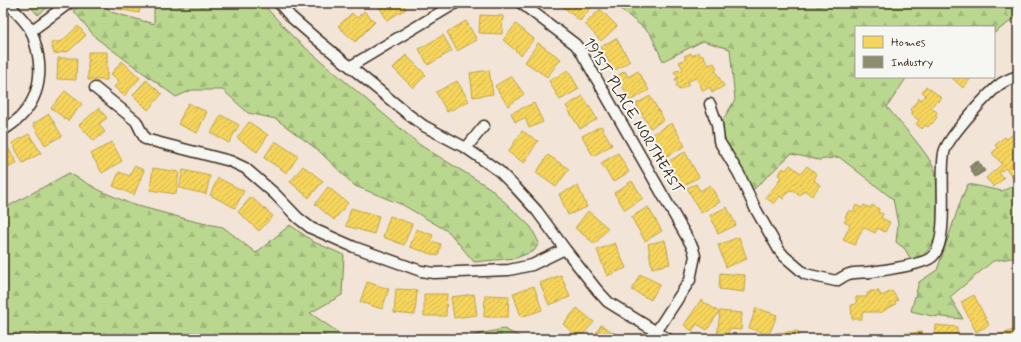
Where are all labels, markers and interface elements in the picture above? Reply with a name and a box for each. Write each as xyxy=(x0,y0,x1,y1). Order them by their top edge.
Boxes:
legend xyxy=(855,26,995,78)
street label: 191ST PLACE NORTHEAST xyxy=(578,34,688,199)
text: Homes xyxy=(891,35,926,51)
text: Industry xyxy=(891,55,933,71)

